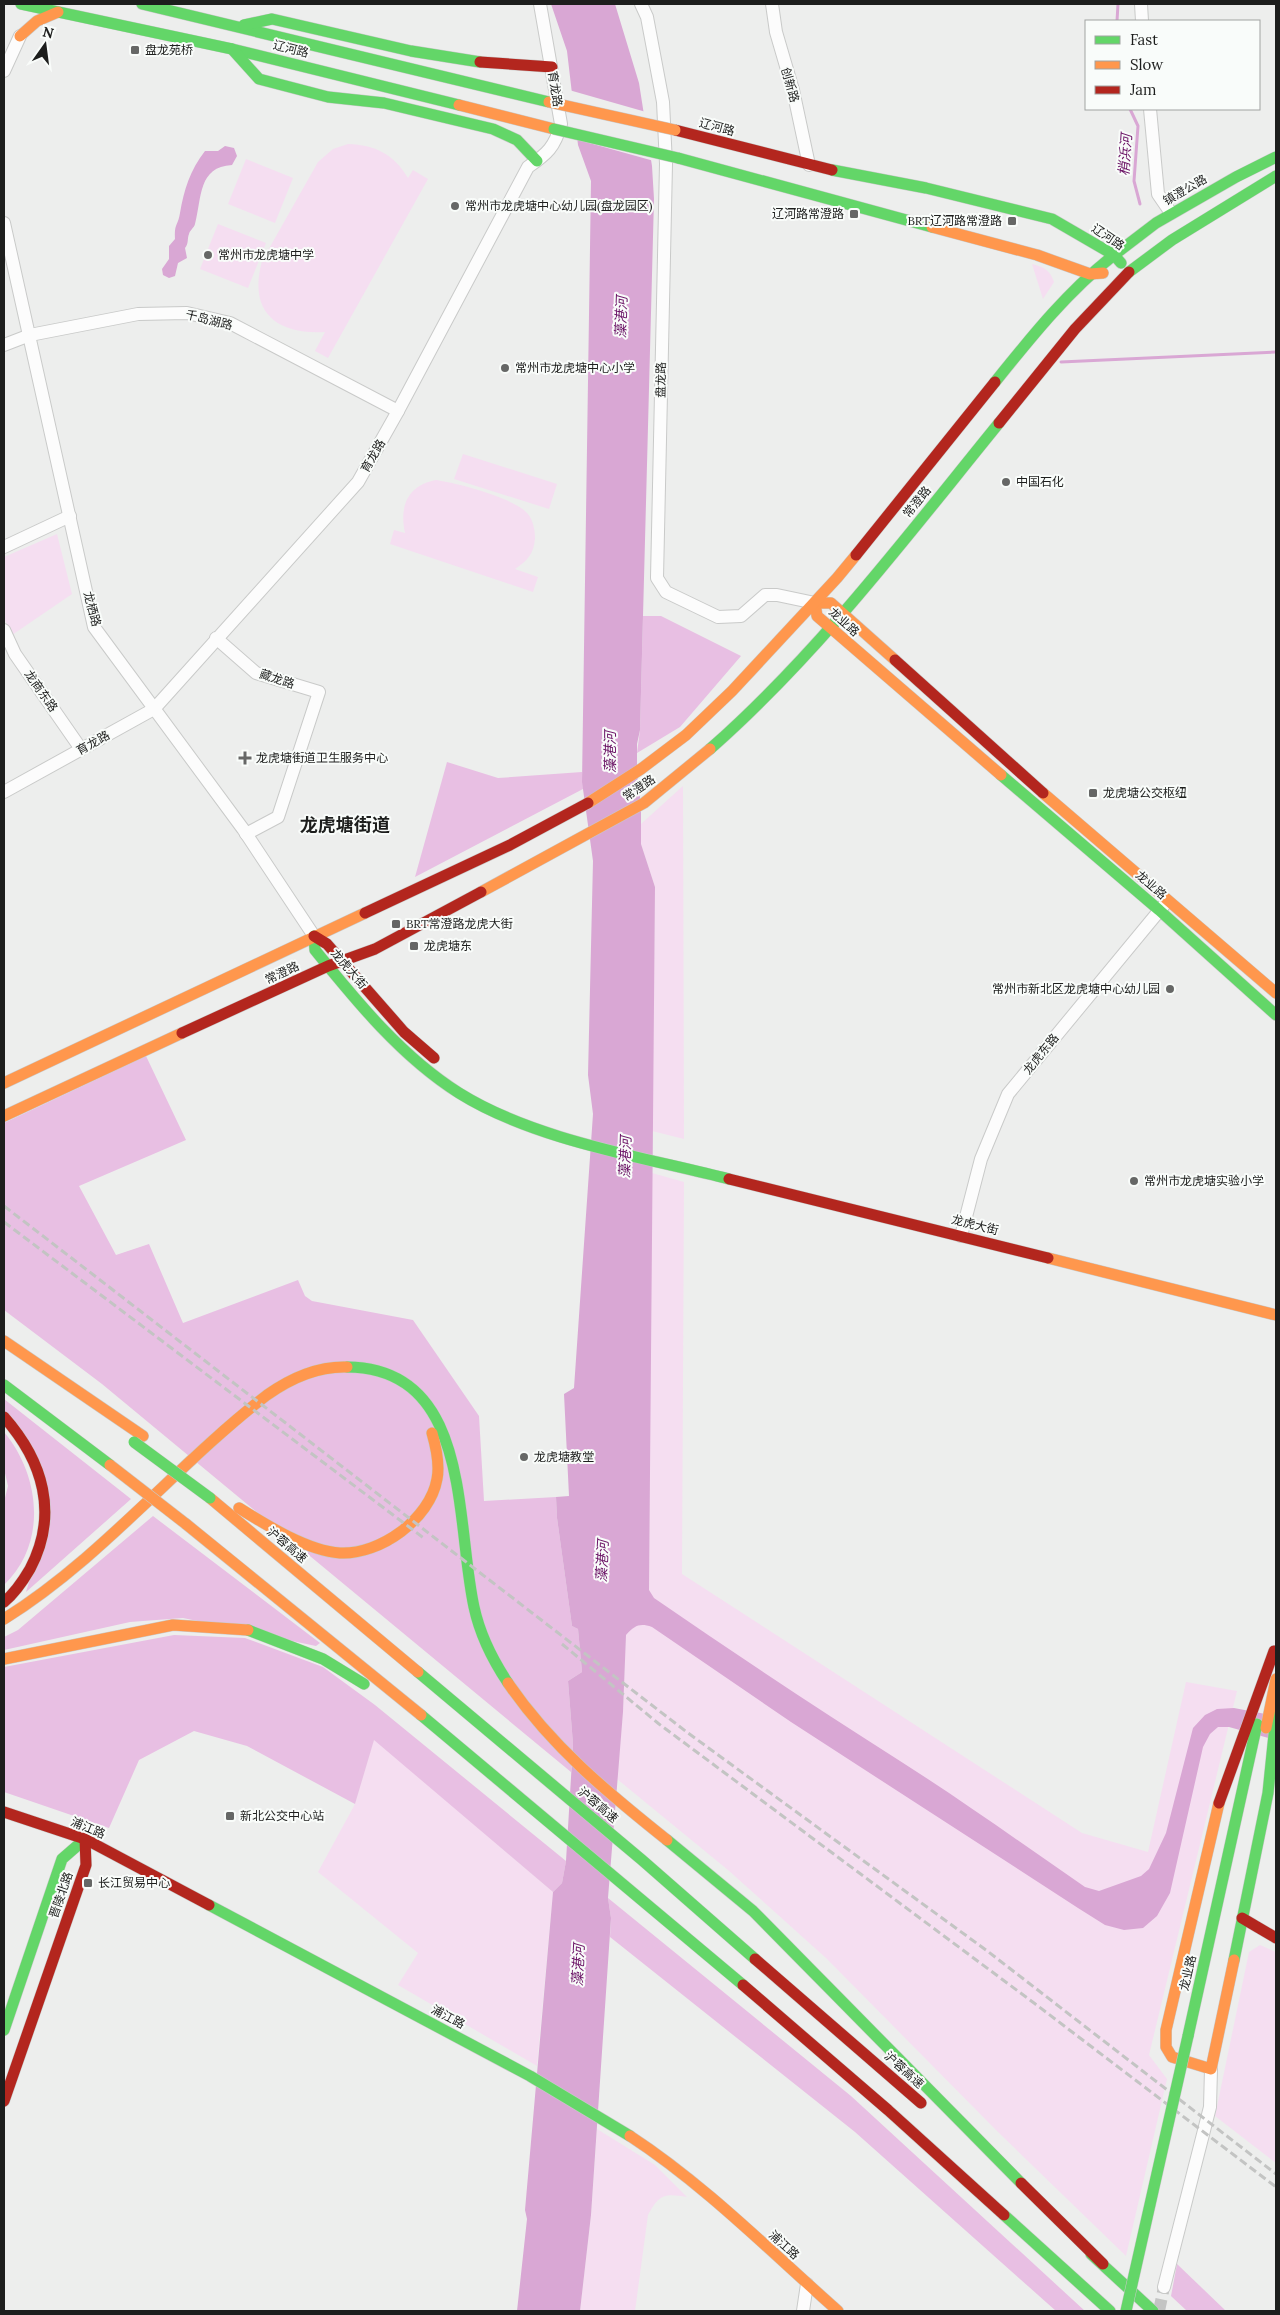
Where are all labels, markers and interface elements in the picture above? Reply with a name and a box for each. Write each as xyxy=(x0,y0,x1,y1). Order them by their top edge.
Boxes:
north arrow xyxy=(20,20,70,70)
legend xyxy=(1085,20,1260,110)
text: N xyxy=(41,22,56,42)
text: Fast xyxy=(1130,30,1158,49)
street label: 辽河路 xyxy=(272,37,310,60)
place label: 盘龙苑桥 xyxy=(145,42,193,57)
marker: 盘龙苑桥 xyxy=(129,44,141,56)
text: Slow xyxy=(1130,55,1163,74)
street label: 创新路 xyxy=(778,65,803,104)
street label: 育龙路 xyxy=(545,70,566,108)
text: Jam xyxy=(1129,80,1157,99)
street label: 辽河路 xyxy=(698,115,736,138)
water label: 梢浜河 xyxy=(1115,130,1136,177)
street label: 镇澄公路 xyxy=(1160,171,1209,208)
place label: 常州市龙虎塘中心幼儿园(盘龙园区) xyxy=(465,198,653,214)
marker: 常州市龙虎塘中心幼儿园(盘龙园区) xyxy=(449,200,461,212)
place label: 辽河路常澄路 xyxy=(772,206,844,221)
marker: 辽河路常澄路 xyxy=(848,208,860,220)
place label: BRT辽河路常澄路 xyxy=(907,213,1002,228)
marker: BRT辽河路常澄路 xyxy=(1006,215,1018,227)
street label: 辽河路 xyxy=(1089,220,1127,253)
place label: 常州市龙虎塘中学 xyxy=(218,247,314,262)
marker: 常州市龙虎塘中学 xyxy=(202,249,214,261)
water label: 藻港河 xyxy=(611,293,631,338)
street label: 千岛湖路 xyxy=(184,306,234,333)
place label: 常州市龙虎塘中心小学 xyxy=(515,360,635,375)
marker: 常州市龙虎塘中心小学 xyxy=(499,362,511,374)
street label: 盘龙路 xyxy=(653,362,668,398)
street label: 育龙路 xyxy=(357,436,388,475)
place label: 中国石化 xyxy=(1016,474,1064,489)
marker: 中国石化 xyxy=(1000,476,1012,488)
street label: 常澄路 xyxy=(899,483,934,520)
street label: 龙栖路 xyxy=(81,590,104,628)
street label: 龙业路 xyxy=(826,604,863,639)
street label: 藏龙路 xyxy=(258,666,297,691)
street label: 龙商东路 xyxy=(21,667,61,715)
street label: 育龙路 xyxy=(73,727,112,758)
water label: 藻港河 xyxy=(601,728,619,773)
place label: 龙虎塘街道卫生服务中心 xyxy=(256,750,388,765)
marker: 龙虎塘街道卫生服务中心 xyxy=(238,751,252,765)
street label: 常澄路 xyxy=(620,771,658,804)
place label: 龙虎塘公交枢纽 xyxy=(1103,785,1187,800)
marker: 龙虎塘公交枢纽 xyxy=(1087,787,1099,799)
district label: 龙虎塘街道 xyxy=(300,813,390,836)
street label: 龙业路 xyxy=(1133,867,1170,902)
place label: BRT常澄路龙虎大街 xyxy=(406,916,513,931)
marker: BRT常澄路龙虎大街 xyxy=(390,918,402,930)
place label: 龙虎塘东 xyxy=(424,938,472,953)
marker: 龙虎塘东 xyxy=(408,940,420,952)
street label: 龙虎大街 xyxy=(328,946,371,992)
street label: 常澄路 xyxy=(262,958,301,987)
place label: 常州市新北区龙虎塘中心幼儿园 xyxy=(992,981,1160,996)
marker: 常州市新北区龙虎塘中心幼儿园 xyxy=(1164,983,1176,995)
street label: 龙虎东路 xyxy=(1020,1030,1062,1077)
water label: 藻港河 xyxy=(615,1133,635,1178)
place label: 常州市龙虎塘实验小学 xyxy=(1144,1173,1264,1188)
marker: 常州市龙虎塘实验小学 xyxy=(1128,1175,1140,1187)
street label: 龙虎大街 xyxy=(950,1211,1000,1238)
place label: 龙虎塘教堂 xyxy=(534,1449,594,1464)
marker: 龙虎塘教堂 xyxy=(518,1451,530,1463)
street label: 沪蓉高速 xyxy=(264,1523,311,1566)
water label: 藻港河 xyxy=(592,1537,612,1582)
street label: 沪蓉高速 xyxy=(575,1783,622,1826)
place label: 新北公交中心站 xyxy=(240,1808,324,1823)
marker: 新北公交中心站 xyxy=(224,1810,236,1822)
street label: 浦江路 xyxy=(69,1814,108,1841)
street label: 晋陵北路 xyxy=(46,1870,75,1920)
place label: 长江贸易中心 xyxy=(98,1875,170,1890)
marker: 长江贸易中心 xyxy=(82,1877,94,1889)
water label: 藻港河 xyxy=(568,1941,588,1986)
street label: 龙业路 xyxy=(1176,1954,1199,1992)
street label: 浦江路 xyxy=(429,2001,468,2032)
street label: 沪蓉高速 xyxy=(881,2048,927,2091)
street label: 浦江路 xyxy=(766,2227,803,2262)

